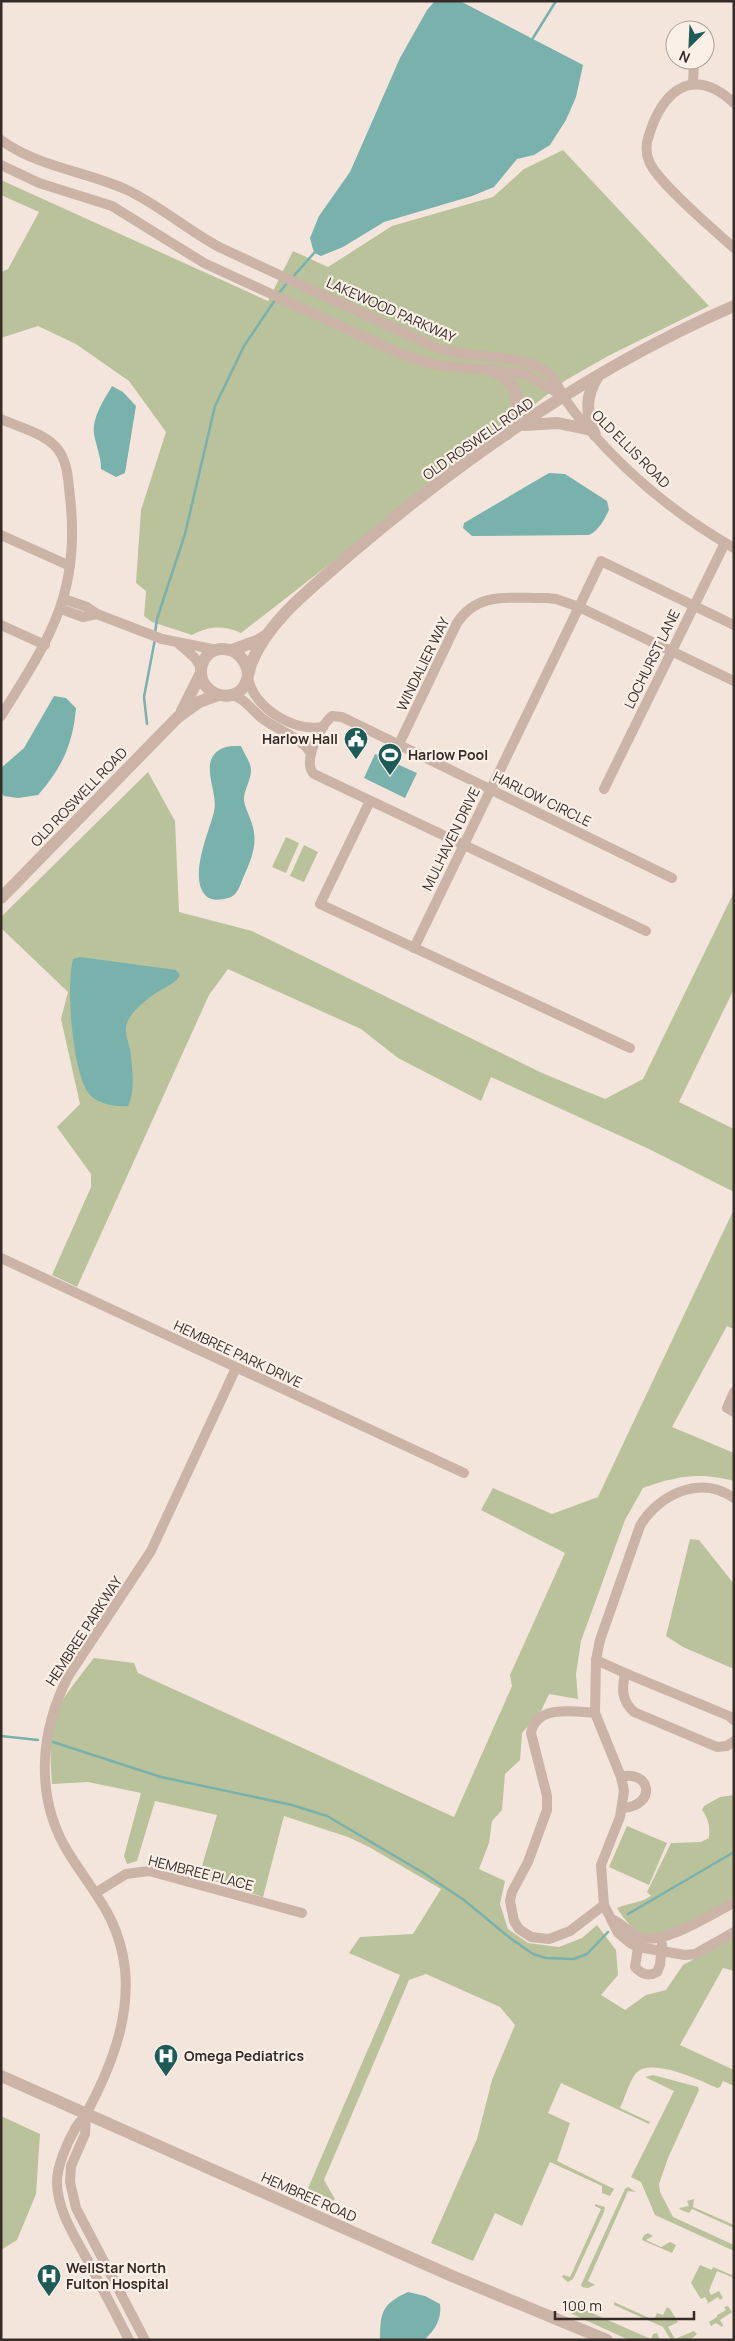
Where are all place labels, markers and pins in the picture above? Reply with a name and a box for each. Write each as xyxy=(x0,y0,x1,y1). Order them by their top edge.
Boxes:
public building icon: Harlow Hall xyxy=(343,726,369,760)
place label: Harlow Hall xyxy=(262,729,338,748)
sports icon: Harlow Pool xyxy=(377,742,403,776)
place label: Harlow Pool xyxy=(408,745,488,764)
hospital icon: Omega Pediatrics xyxy=(153,2043,179,2077)
place label: Omega Pediatrics xyxy=(184,2046,304,2065)
place label: WellStar North Fulton Hospital xyxy=(66,2258,169,2293)
hospital icon: WellStar North Fulton Hospital xyxy=(36,2263,62,2297)

